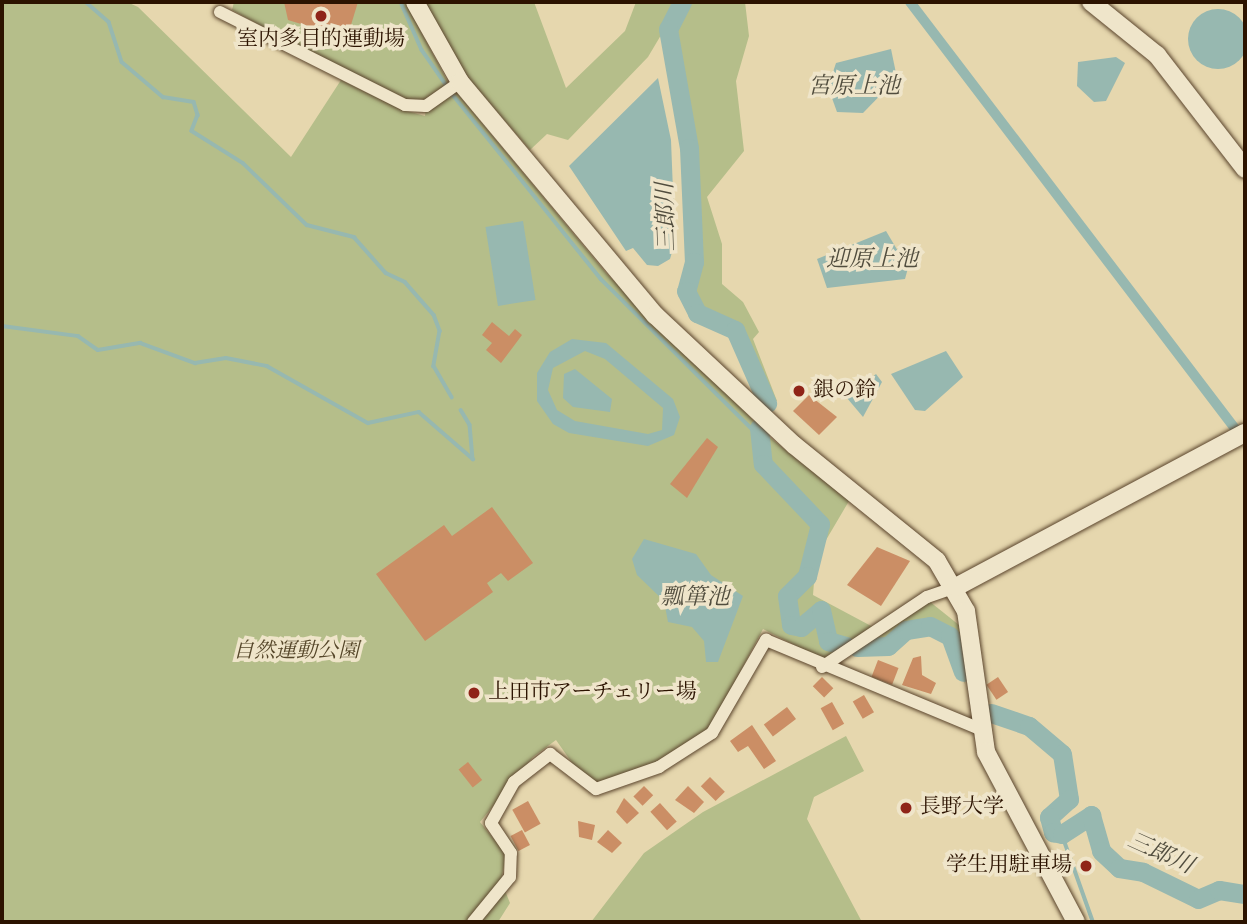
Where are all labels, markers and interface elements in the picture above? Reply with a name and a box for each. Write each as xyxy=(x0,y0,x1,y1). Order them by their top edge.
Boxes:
marker: 室内多目的運動場 xyxy=(313,8,329,24)
place label: 室内多目的運動場 xyxy=(237,27,405,53)
water label: 宮原上池 xyxy=(808,73,900,101)
water label: 三郎川 xyxy=(652,182,682,252)
water label: 迎原上池 xyxy=(826,246,918,274)
place label: 銀の鈴 xyxy=(813,378,876,404)
marker: 銀の鈴 xyxy=(791,383,807,399)
water label: 瓢箪池 xyxy=(661,584,729,612)
park label: 自然運動公園 xyxy=(233,639,359,665)
place label: 上田市アーチェリー場 xyxy=(488,680,697,706)
marker: 上田市アーチェリー場 xyxy=(466,685,482,701)
place label: 長野大学 xyxy=(920,795,1004,821)
marker: 長野大学 xyxy=(898,800,914,816)
water label: 三郎川 xyxy=(1123,827,1197,881)
place label: 学生用駐車場 xyxy=(946,853,1072,879)
marker: 学生用駐車場 xyxy=(1078,858,1094,874)

